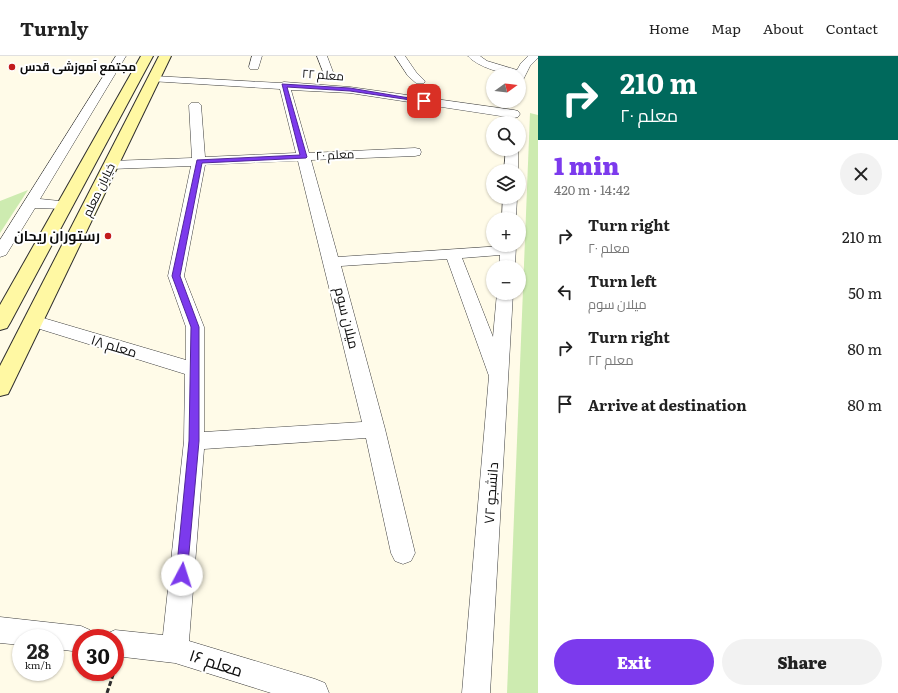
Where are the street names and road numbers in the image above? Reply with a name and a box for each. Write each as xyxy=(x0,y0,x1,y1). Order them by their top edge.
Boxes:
street label: معلم ۲۲ xyxy=(301,64,345,84)
street label: معلم ۲۰ xyxy=(315,144,355,164)
street label: خیابان معلم xyxy=(77,160,119,219)
street label: میلان سوم xyxy=(330,285,365,351)
street label: معلم ۱۸ xyxy=(88,329,140,362)
street label: دانشجو ۷۲ xyxy=(478,461,502,524)
street label: معلم ۱۶ xyxy=(186,641,246,683)

